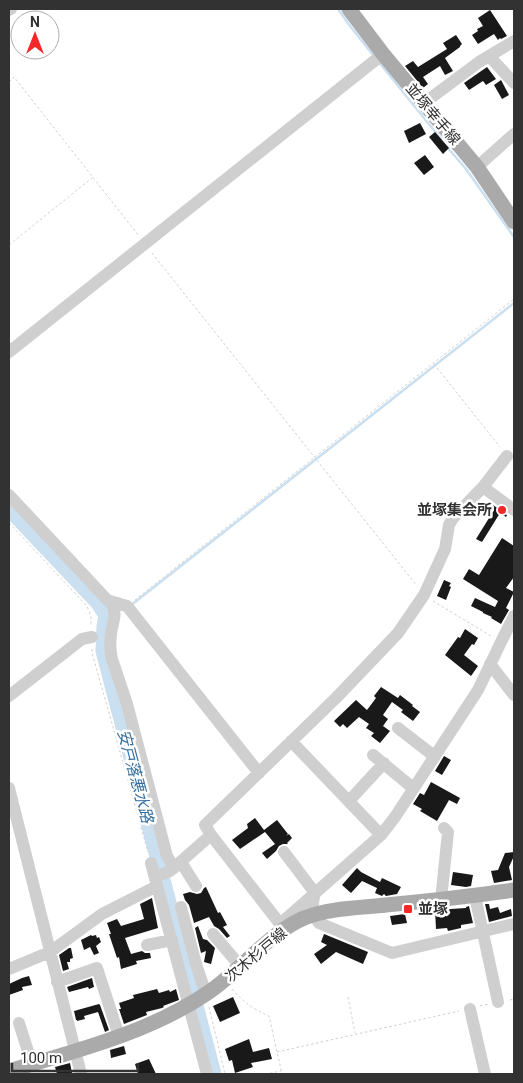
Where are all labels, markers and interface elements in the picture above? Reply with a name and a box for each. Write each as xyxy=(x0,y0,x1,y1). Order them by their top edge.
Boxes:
north arrow xyxy=(10,10,60,60)
text: N xyxy=(30,14,40,30)
street label: 並塚幸手線 xyxy=(402,79,464,149)
place label: 並塚集会所 xyxy=(417,501,492,519)
marker: 並塚集会所 xyxy=(496,504,508,516)
water label: 安戸落悪水路 xyxy=(114,727,158,827)
place label: 並塚 xyxy=(418,900,448,918)
marker: 並塚 xyxy=(402,903,414,915)
street label: 次木杉戸線 xyxy=(221,924,291,986)
scale bar xyxy=(12,1040,139,1072)
text: 100 m xyxy=(20,1049,62,1067)

